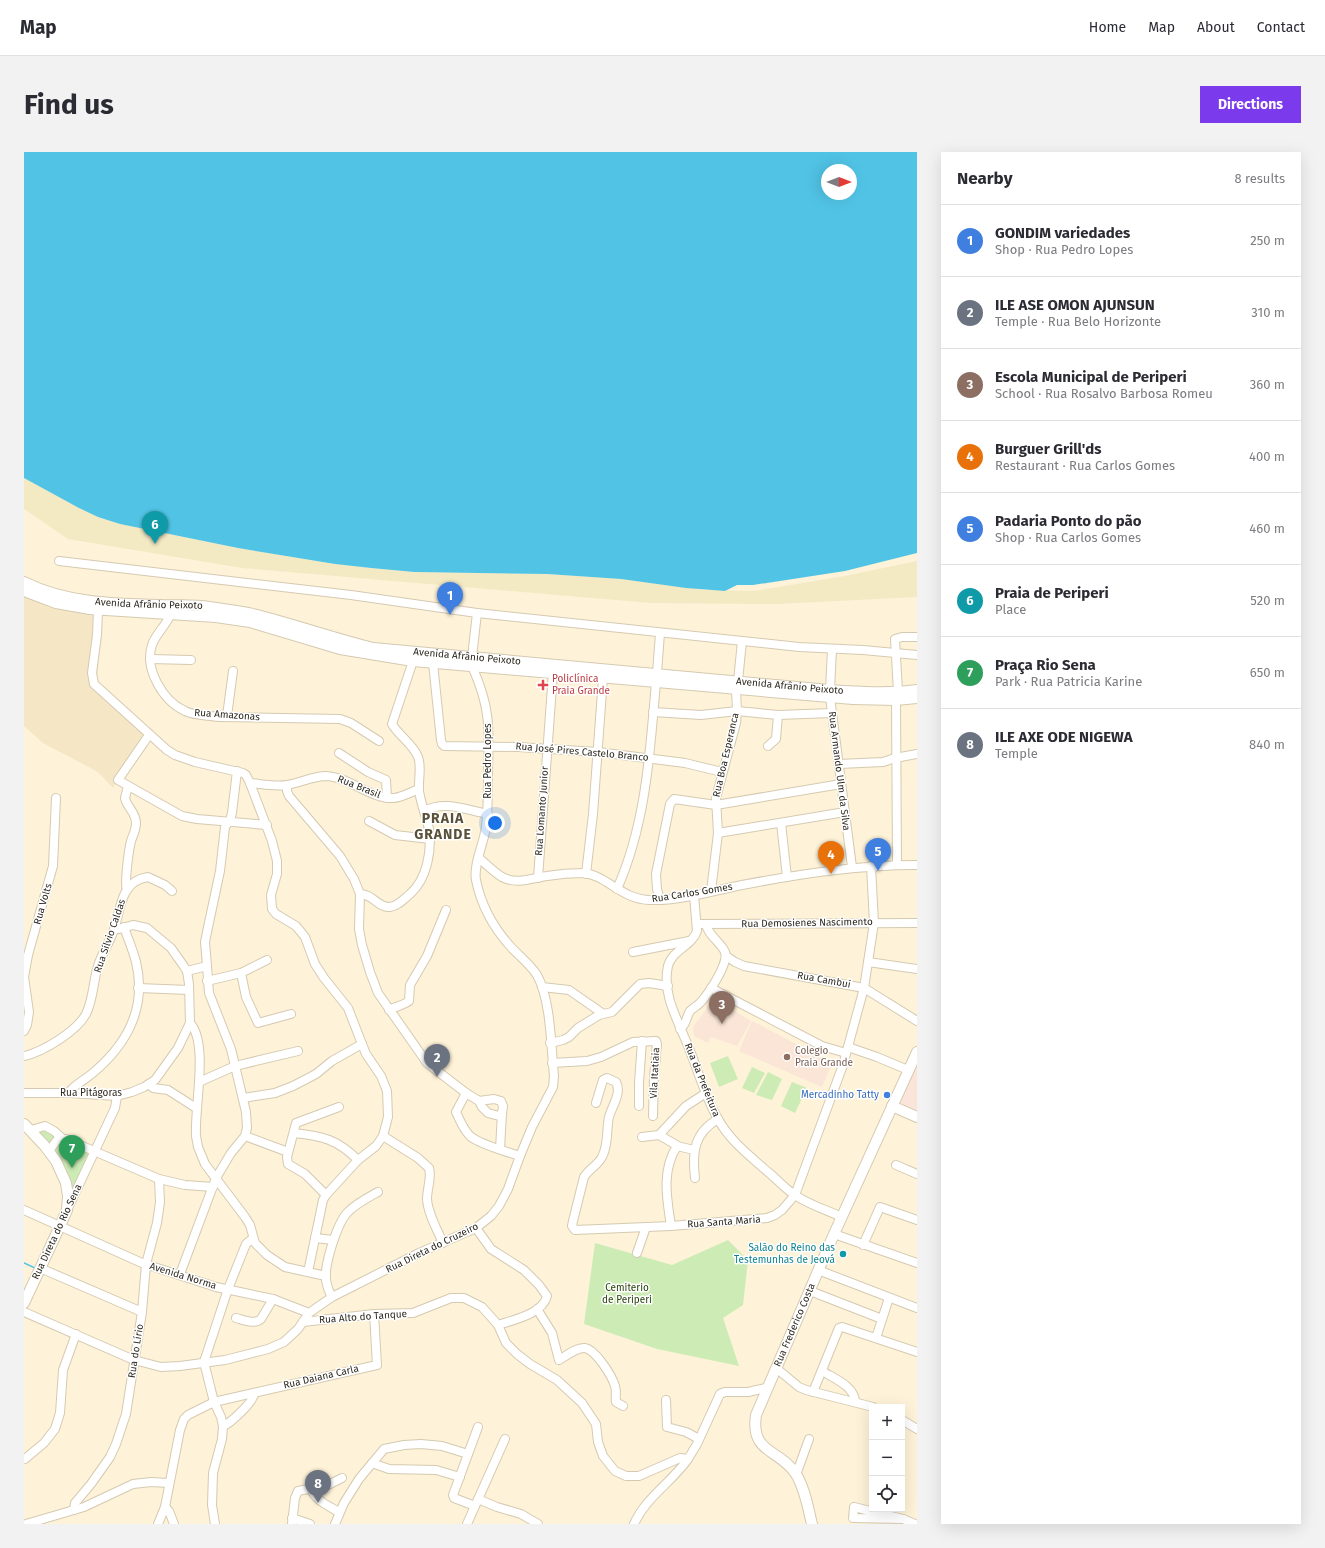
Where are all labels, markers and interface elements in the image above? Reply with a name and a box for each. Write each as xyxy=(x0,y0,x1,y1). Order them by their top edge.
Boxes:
text: Map xyxy=(20,16,57,39)
text: Home xyxy=(1089,19,1126,36)
text: Map xyxy=(1148,19,1175,36)
text: About xyxy=(1197,19,1235,36)
text: Contact xyxy=(1257,19,1305,36)
button: Directions xyxy=(1200,86,1301,123)
text: Find us xyxy=(24,88,114,121)
north arrow xyxy=(821,164,857,200)
text: Nearby xyxy=(957,168,1012,189)
text: 8 results xyxy=(1234,171,1285,186)
text: GONDIM variedades xyxy=(995,224,1130,242)
text: 1 xyxy=(967,233,973,248)
text: 250 m xyxy=(1250,233,1285,248)
text: Shop · Rua Pedro Lopes xyxy=(995,242,1133,257)
text: ILE ASE OMON AJUNSUN xyxy=(995,296,1155,314)
text: 2 xyxy=(967,305,973,320)
text: 310 m xyxy=(1251,305,1285,320)
text: Temple · Rua Belo Horizonte xyxy=(995,314,1161,329)
text: Escola Municipal de Periperi xyxy=(995,368,1187,386)
text: 3 xyxy=(967,377,973,392)
text: 360 m xyxy=(1250,377,1285,392)
text: School · Rua Rosalvo Barbosa Romeu xyxy=(995,386,1213,401)
text: Burguer Grill'ds xyxy=(995,440,1102,458)
text: 4 xyxy=(966,449,974,464)
text: 400 m xyxy=(1249,449,1285,464)
text: Restaurant · Rua Carlos Gomes xyxy=(995,458,1175,473)
pin: 6 xyxy=(142,511,168,544)
text: Padaria Ponto do pão xyxy=(995,512,1142,530)
text: 5 xyxy=(967,521,973,536)
text: 460 m xyxy=(1249,521,1285,536)
text: Shop · Rua Carlos Gomes xyxy=(995,530,1141,545)
pin: 1 xyxy=(437,582,463,615)
text: Praia de Periperi xyxy=(995,584,1109,602)
text: 6 xyxy=(966,593,974,608)
text: 520 m xyxy=(1250,593,1285,608)
street label: Avenida Afrânio Peixoto xyxy=(94,596,203,612)
text: Place xyxy=(995,602,1026,617)
street label: Avenida Afrânio Peixoto xyxy=(413,646,522,668)
text: Praça Rio Sena xyxy=(995,656,1096,674)
text: 7 xyxy=(967,665,973,680)
text: 650 m xyxy=(1250,665,1285,680)
place label: Policlínica Praia Grande xyxy=(552,672,610,697)
text: Park · Rua Patricia Karine xyxy=(995,674,1142,689)
street label: Avenida Afrânio Peixoto xyxy=(735,675,844,697)
marker: Policlínica Praia Grande xyxy=(537,679,549,691)
street label: Rua Amazonas xyxy=(194,707,261,723)
street label: Rua Armando Ulm da Silva xyxy=(826,711,852,831)
street label: Rua Boa Esperanca xyxy=(710,712,742,798)
street label: Rua Pedro Lopes xyxy=(482,723,494,799)
text: ILE AXE ODE NIGEWA xyxy=(995,728,1133,746)
text: 8 xyxy=(966,737,974,752)
text: 840 m xyxy=(1249,737,1285,752)
street label: Rua José Pires Castelo Branco xyxy=(515,740,649,764)
text: Temple xyxy=(995,746,1038,761)
street label: Rua Lomanto Junior xyxy=(533,766,551,856)
street label: Rua Brasil xyxy=(336,773,382,801)
district label: PRAIA GRANDE xyxy=(414,810,472,843)
your location xyxy=(485,813,505,833)
pin: 5 xyxy=(865,838,891,871)
pin: 4 xyxy=(818,841,844,874)
street label: Rua Carlos Gomes xyxy=(651,881,734,905)
street label: Rua Volts xyxy=(31,882,55,926)
street label: Rua Sílvio Caldas xyxy=(91,897,128,974)
street label: Rua Demosienes Nascimento xyxy=(741,916,873,930)
street label: Rua Cambuí xyxy=(796,968,852,991)
pin: 3 xyxy=(709,991,735,1024)
street label: Rua da Prefeitura xyxy=(682,1041,722,1119)
pin: 2 xyxy=(424,1044,450,1077)
place label: Colegio Praia Grande xyxy=(795,1045,853,1069)
street label: Vila Itatiaia xyxy=(648,1047,662,1099)
marker: Colegio Praia Grande xyxy=(782,1052,792,1062)
street label: Rua Pitágoras xyxy=(60,1087,122,1099)
place label: Mercadinho Tatty xyxy=(801,1089,879,1101)
marker: Mercadinho Tatty xyxy=(882,1090,892,1100)
pin: 7 xyxy=(59,1135,85,1168)
street label: Rua Direta do Rio Sena xyxy=(30,1182,84,1282)
street label: Rua Santa Maria xyxy=(687,1213,761,1231)
street label: Rua Direta do Cruzeiro xyxy=(384,1220,480,1276)
place label: Salão do Reino das Testemunhas de Jeová xyxy=(734,1242,835,1266)
marker: Salão do Reino das Testemunhas de Jeová xyxy=(838,1249,848,1259)
street label: Avenida Norma xyxy=(148,1260,218,1292)
street label: Rua Frederico Costa xyxy=(772,1281,818,1369)
park label: Cemiterio de Periperi xyxy=(602,1282,652,1306)
street label: Rua Alto do Tanque xyxy=(319,1308,407,1326)
street label: Rua do Lírio xyxy=(125,1323,146,1379)
street label: Rua Daiana Carla xyxy=(282,1362,360,1392)
map controls xyxy=(869,1404,905,1512)
button: + xyxy=(869,1404,905,1440)
button: − xyxy=(869,1440,905,1476)
pin: 8 xyxy=(305,1470,331,1503)
button: locate xyxy=(869,1476,905,1512)

